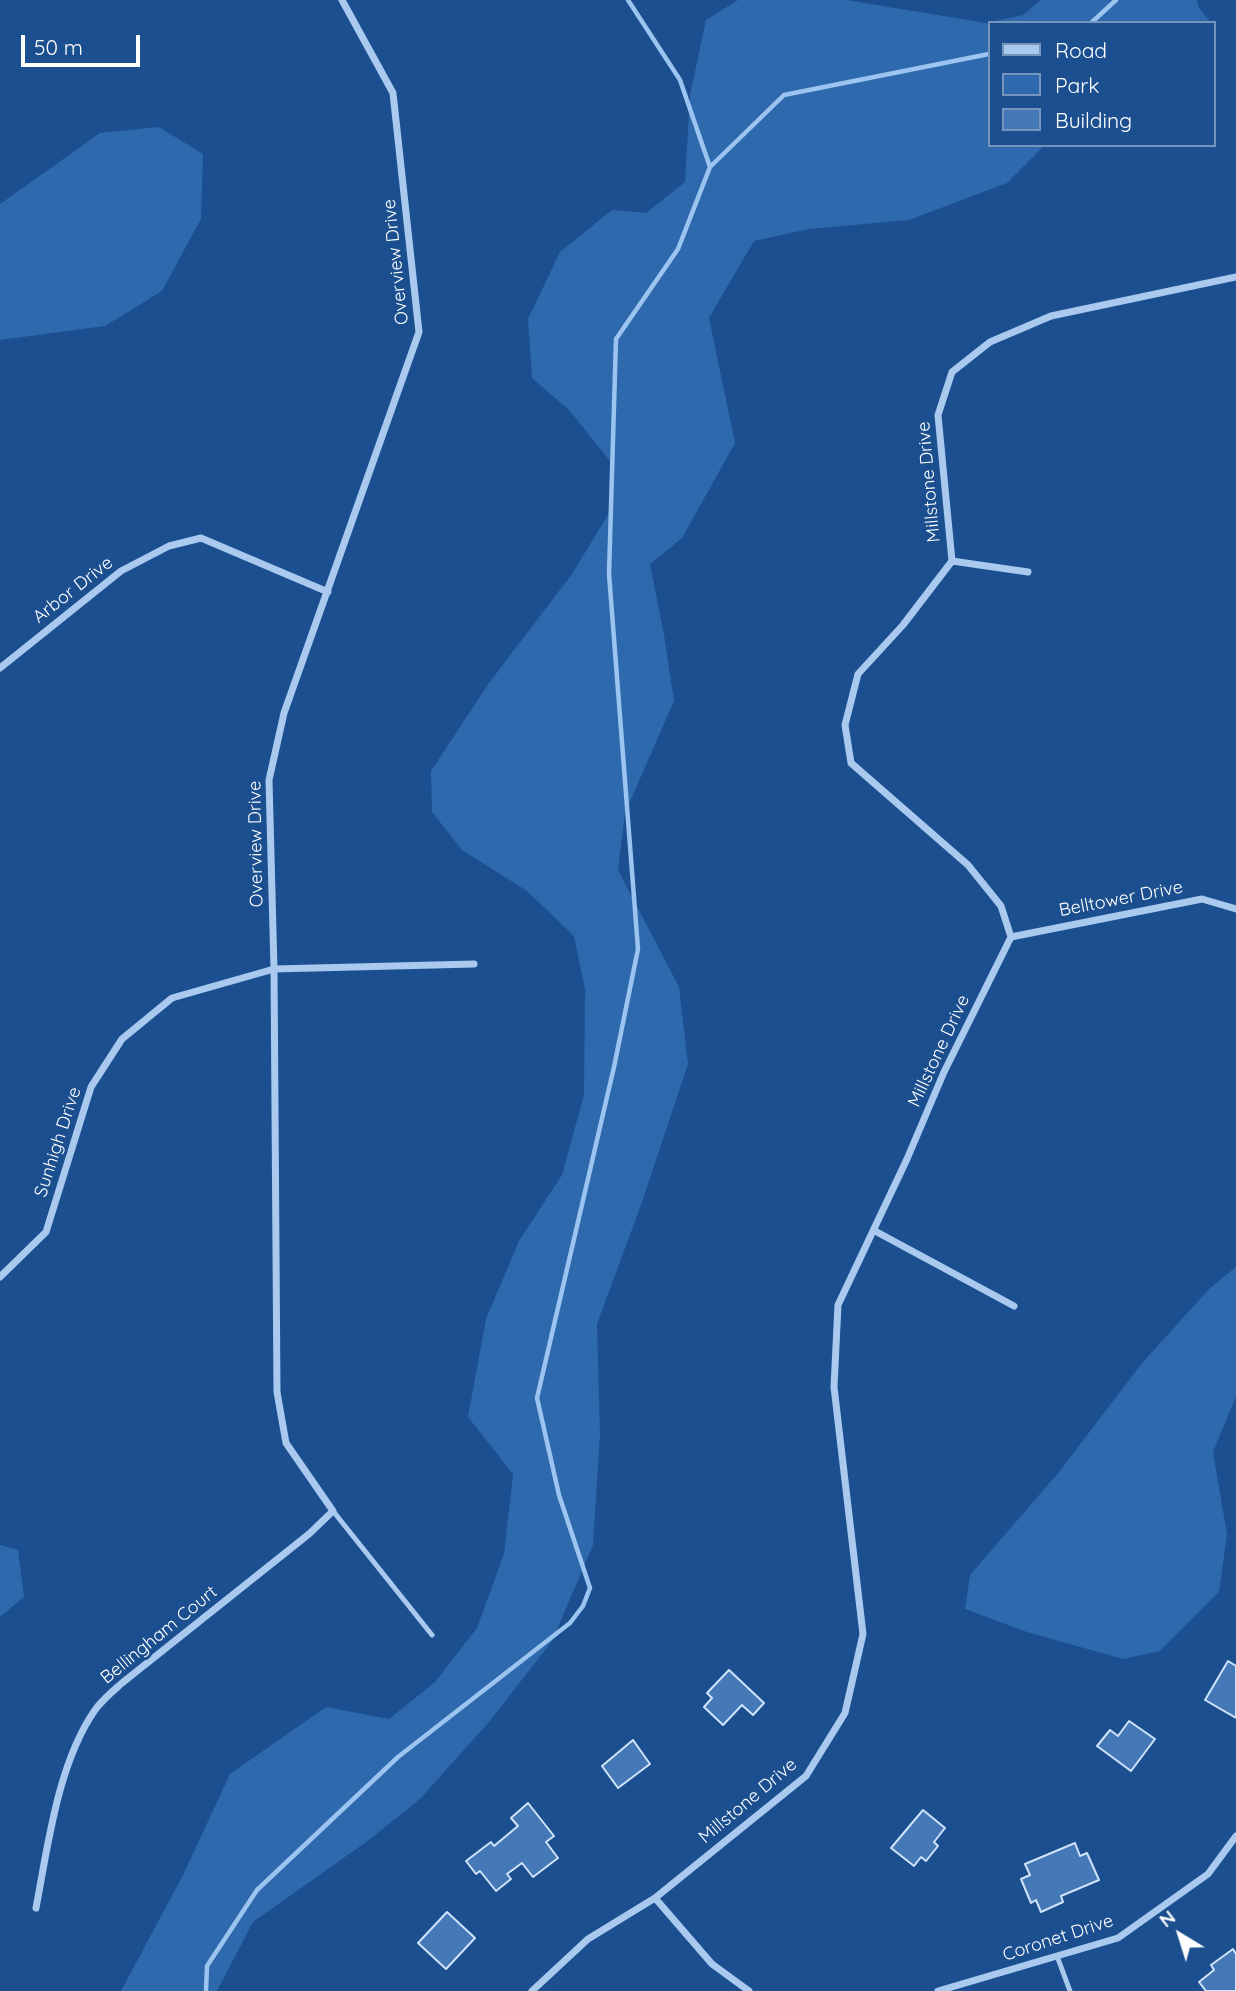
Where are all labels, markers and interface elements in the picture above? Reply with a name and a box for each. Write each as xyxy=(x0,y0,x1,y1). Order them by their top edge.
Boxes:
scale bar xyxy=(24,21,144,65)
legend xyxy=(988,21,1215,147)
text: 50 m xyxy=(34,34,83,60)
text: Road xyxy=(1055,37,1107,63)
text: Park xyxy=(1055,72,1099,98)
text: Building xyxy=(1055,107,1132,133)
street label: Overview Drive xyxy=(379,198,413,326)
street label: Millstone Drive xyxy=(913,421,945,543)
street label: Arbor Drive xyxy=(29,552,117,628)
street label: Overview Drive xyxy=(244,781,268,907)
street label: Belltower Drive xyxy=(1057,876,1185,922)
street label: Millstone Drive xyxy=(904,992,974,1110)
street label: Sunhigh Drive xyxy=(30,1084,86,1200)
street label: Bellingham Court xyxy=(96,1581,222,1689)
street label: Millstone Drive xyxy=(695,1754,801,1848)
north arrow xyxy=(1145,1900,1215,1970)
text: N xyxy=(1154,1905,1180,1932)
street label: Coronet Drive xyxy=(1000,1910,1116,1966)

